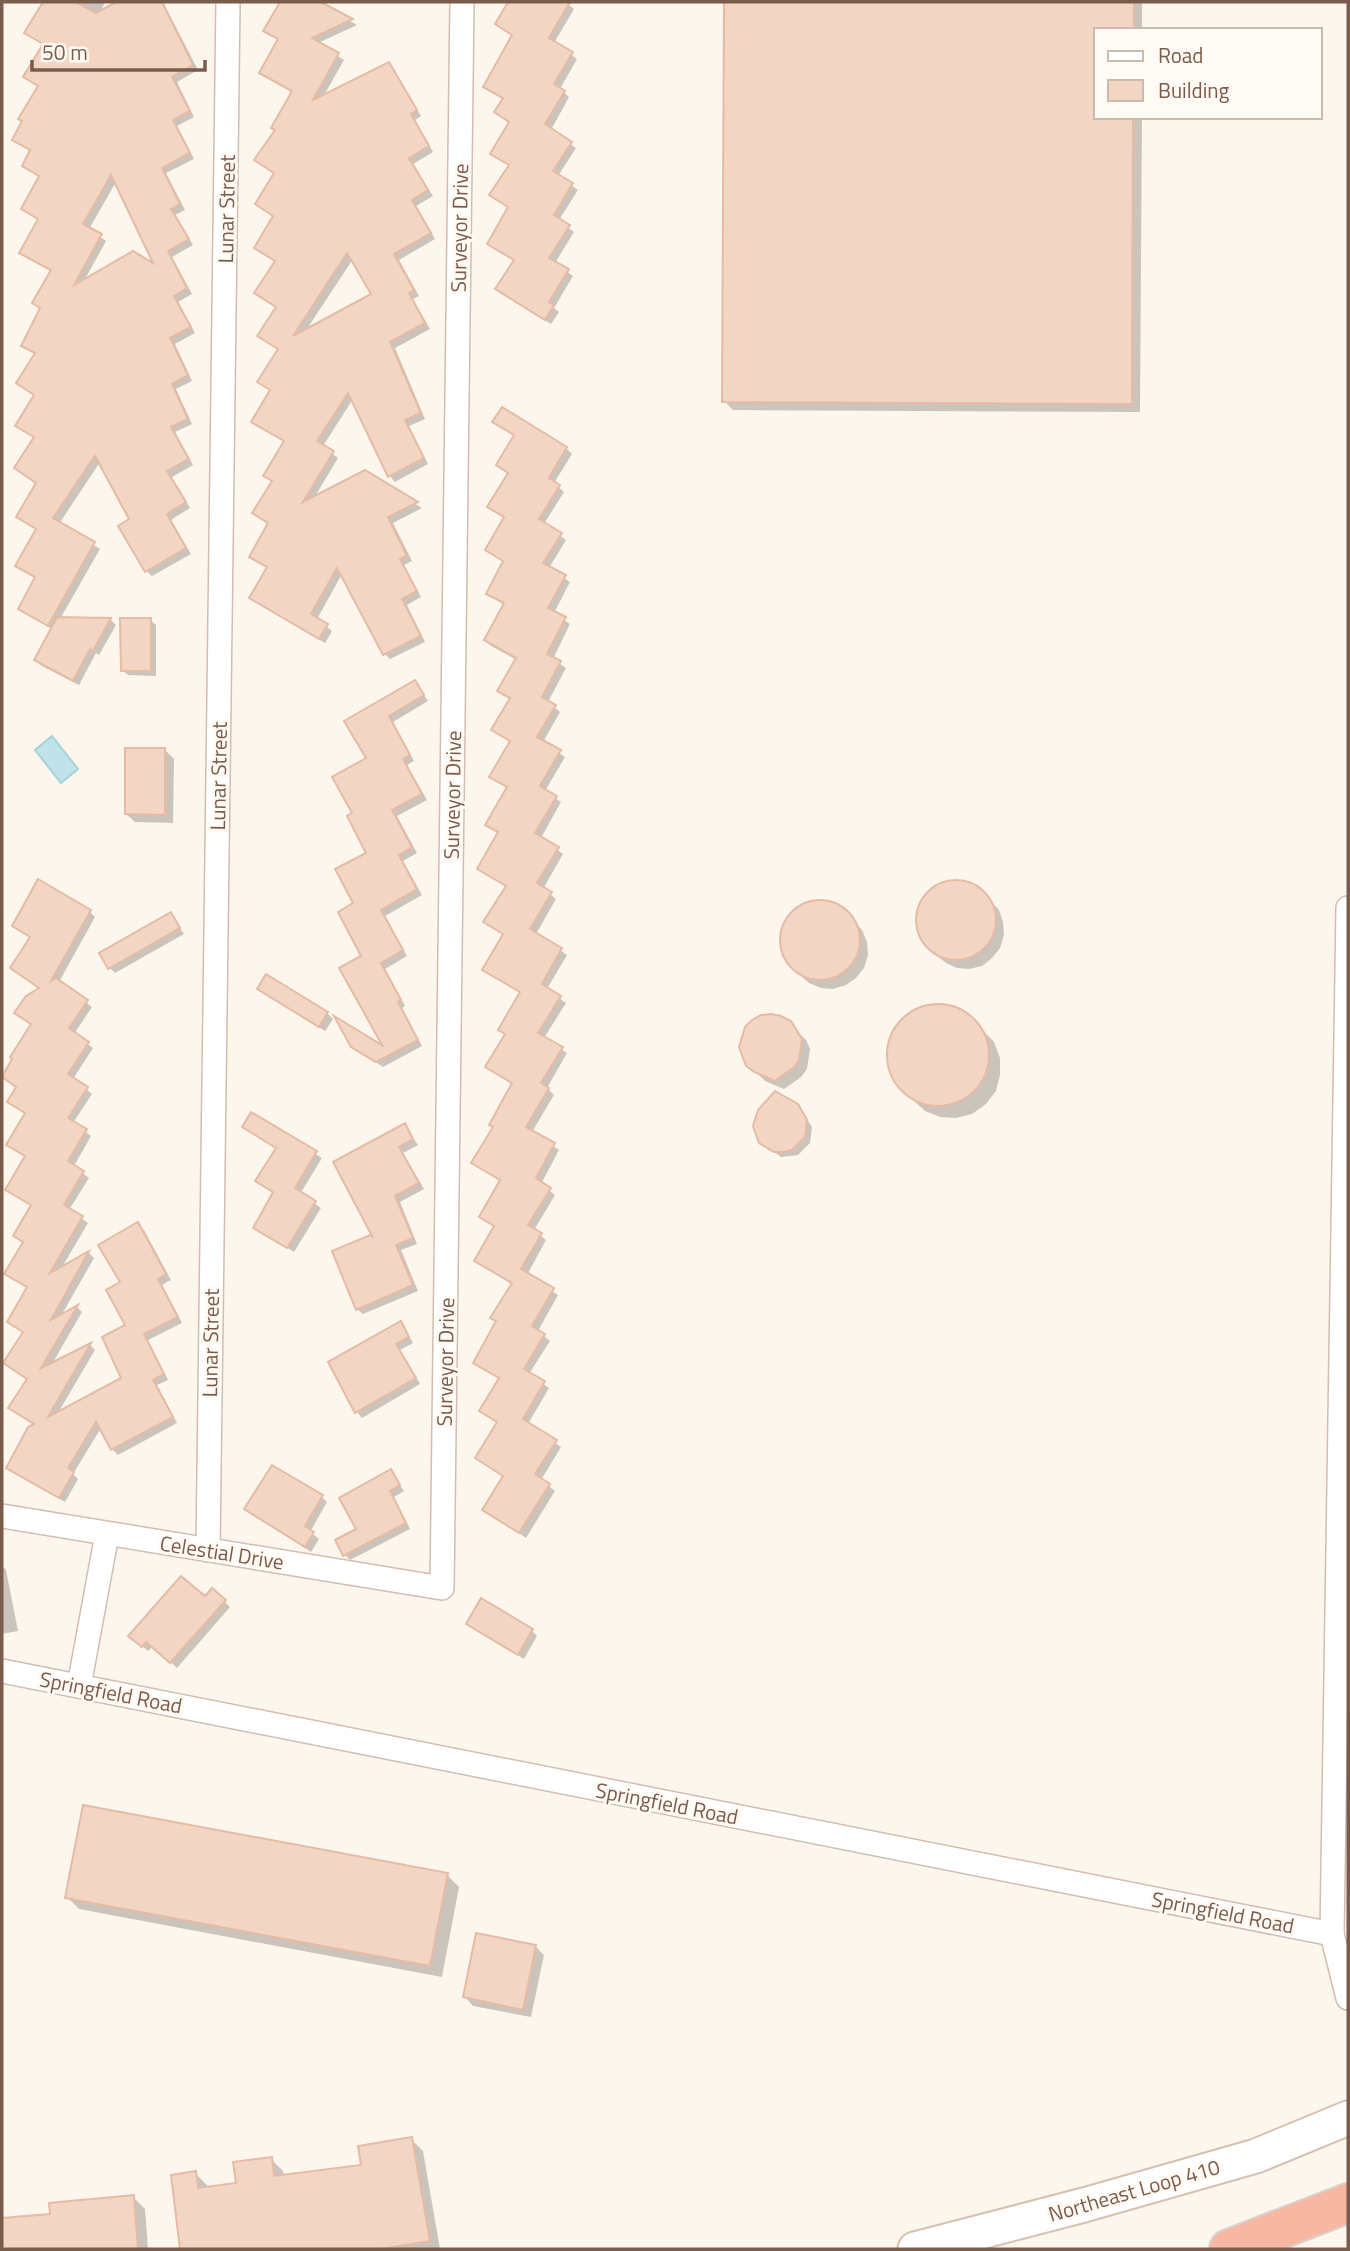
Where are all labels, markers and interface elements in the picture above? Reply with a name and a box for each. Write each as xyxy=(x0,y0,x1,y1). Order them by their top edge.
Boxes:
scale bar xyxy=(32,28,205,72)
legend xyxy=(1094,28,1322,119)
text: 50 m xyxy=(42,36,88,68)
text: Road xyxy=(1158,39,1203,71)
text: Building xyxy=(1158,74,1230,106)
street label: Lunar Street xyxy=(209,154,243,264)
street label: Surveyor Drive xyxy=(442,163,476,293)
street label: Lunar Street xyxy=(201,721,235,831)
street label: Surveyor Drive xyxy=(435,730,469,860)
street label: Lunar Street xyxy=(193,1288,227,1398)
street label: Surveyor Drive xyxy=(428,1297,462,1427)
street label: Celestial Drive xyxy=(158,1526,286,1578)
street label: Springfield Road xyxy=(37,1662,185,1722)
street label: Springfield Road xyxy=(593,1773,741,1833)
street label: Springfield Road xyxy=(1149,1882,1297,1942)
street label: Northeast Loop 410 xyxy=(1044,2150,1224,2230)

